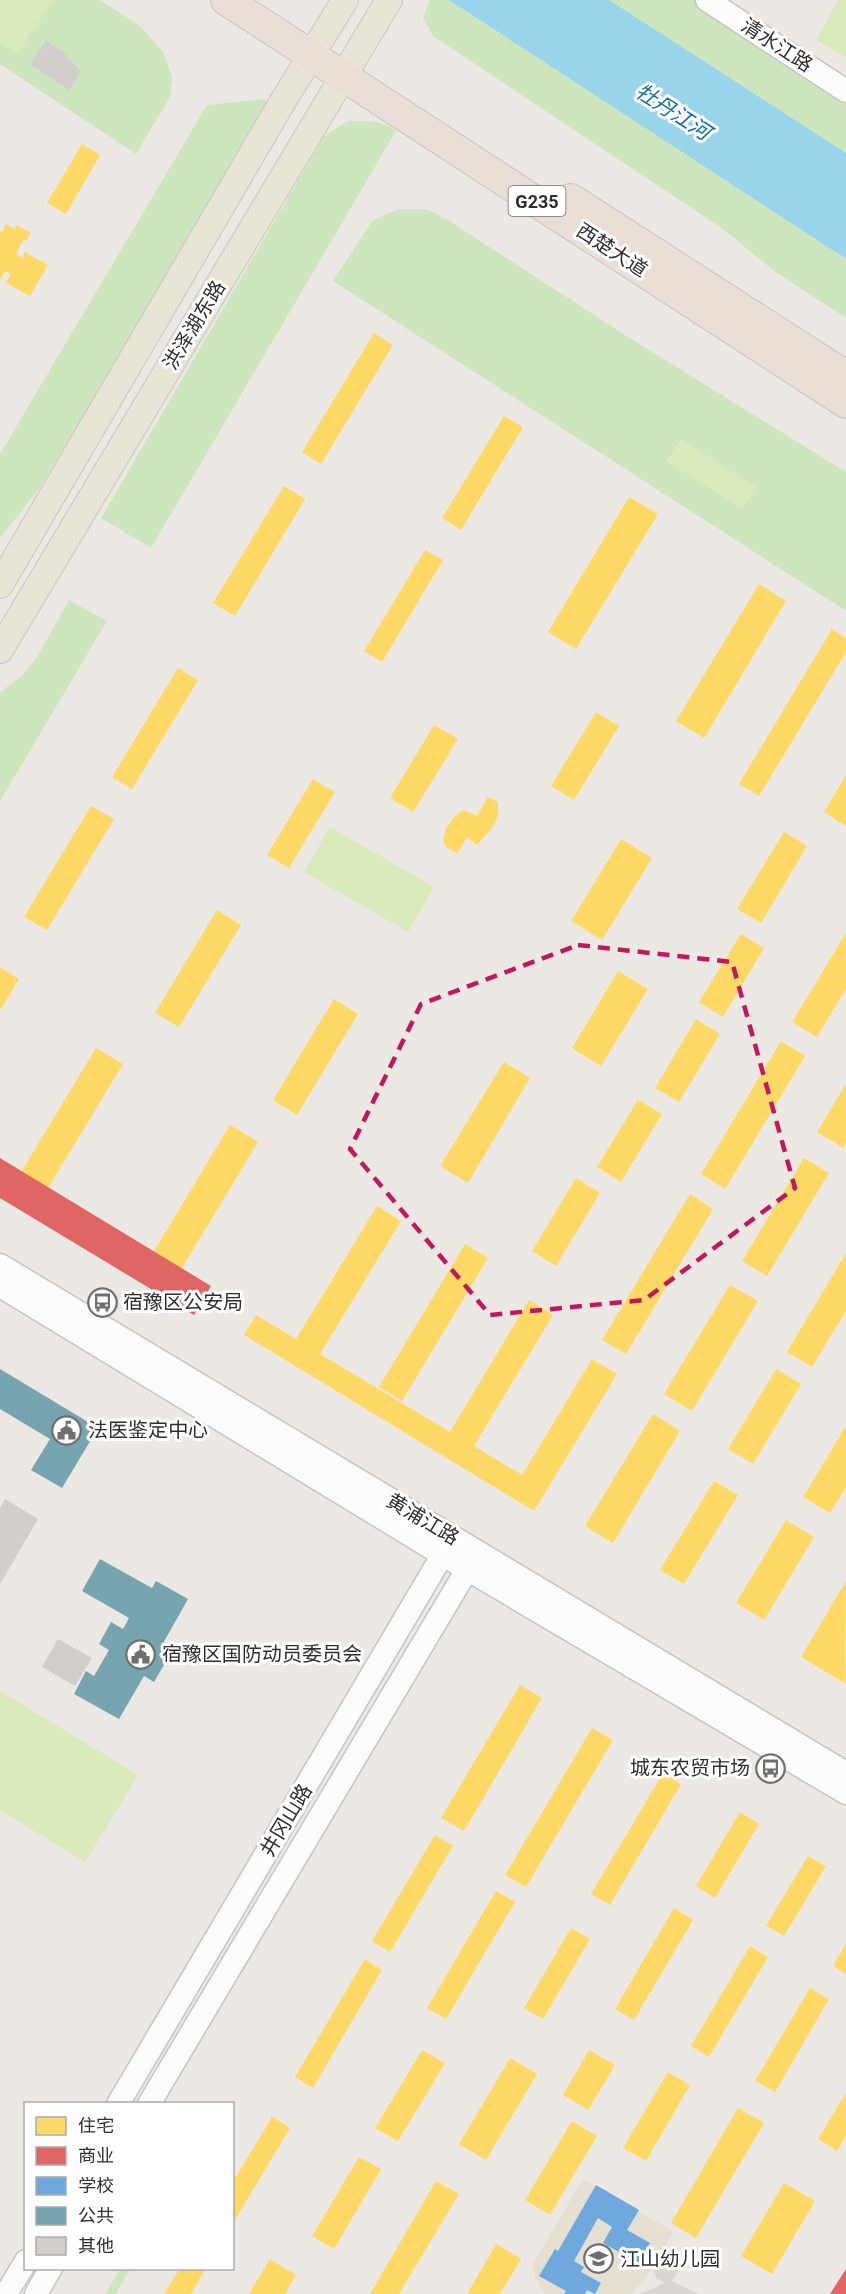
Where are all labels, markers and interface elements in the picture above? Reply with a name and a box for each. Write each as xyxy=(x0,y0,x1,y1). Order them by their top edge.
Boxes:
street label: 清水江路 xyxy=(737,13,817,77)
water label: 牡丹江河 xyxy=(631,79,718,147)
road number: G235 xyxy=(508,186,566,216)
street label: 西楚大道 xyxy=(572,218,652,282)
street label: 洪泽湖东路 xyxy=(158,276,230,374)
bus stop icon: 宿豫区公安局 xyxy=(86,1286,118,1318)
place label: 宿豫区公安局 xyxy=(123,1290,243,1314)
public building icon: 法医鉴定中心 xyxy=(51,1414,83,1446)
place label: 法医鉴定中心 xyxy=(88,1418,208,1442)
street label: 黄浦江路 xyxy=(383,1488,463,1550)
public building icon: 宿豫区国防动员委员会 xyxy=(125,1638,157,1670)
place label: 宿豫区国防动员委员会 xyxy=(162,1642,362,1666)
bus stop icon: 城东农贸市场 xyxy=(755,1752,787,1784)
place label: 城东农贸市场 xyxy=(630,1756,750,1780)
street label: 井冈山路 xyxy=(255,1780,317,1860)
legend xyxy=(24,2102,234,2270)
text: 住宅 xyxy=(78,2115,114,2136)
text: 商业 xyxy=(78,2145,114,2166)
text: 学校 xyxy=(78,2175,114,2196)
text: 公共 xyxy=(78,2205,114,2226)
text: 其他 xyxy=(78,2235,114,2256)
school or university icon: 江山幼儿园 xyxy=(583,2243,615,2275)
place label: 江山幼儿园 xyxy=(620,2247,720,2271)

